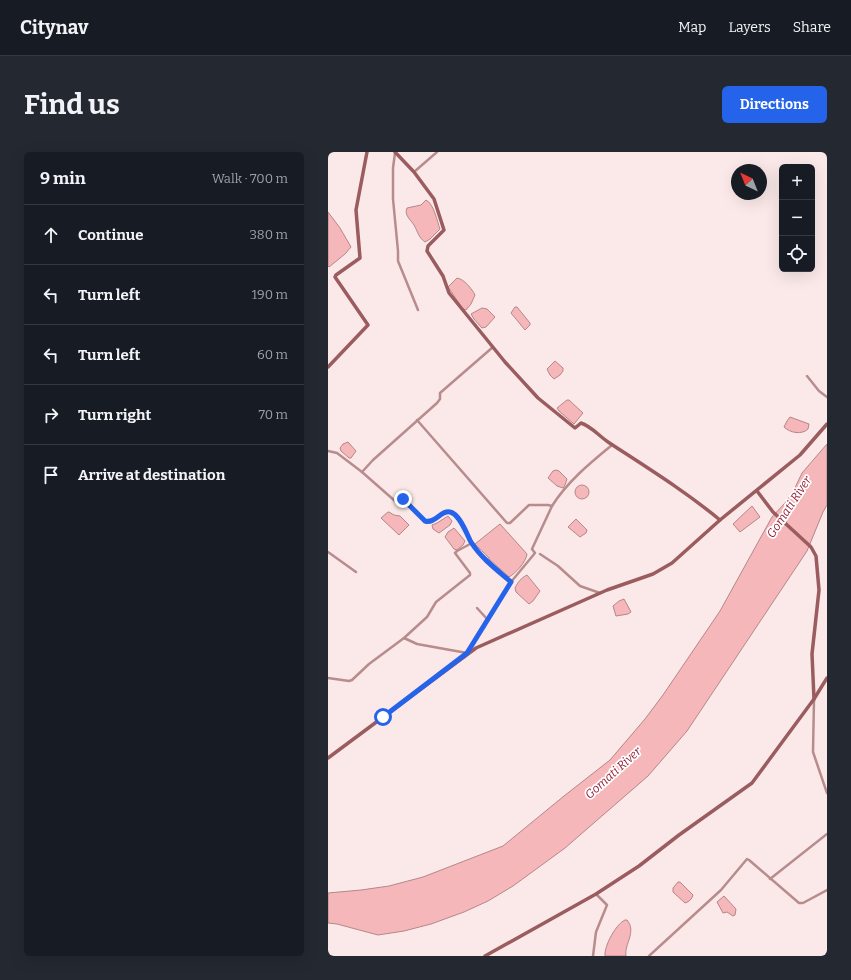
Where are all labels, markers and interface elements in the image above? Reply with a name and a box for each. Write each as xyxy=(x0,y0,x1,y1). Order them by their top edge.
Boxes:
text: Citynav xyxy=(20,16,88,39)
text: Map xyxy=(678,19,706,36)
text: Layers xyxy=(728,19,771,36)
text: Share xyxy=(793,19,831,36)
button: Directions xyxy=(722,86,827,123)
text: Find us xyxy=(24,88,120,121)
north arrow xyxy=(731,164,767,200)
map controls xyxy=(779,164,815,272)
button: + xyxy=(779,164,815,200)
text: 9 min xyxy=(40,168,86,189)
text: Walk · 700 m xyxy=(212,171,288,186)
button: − xyxy=(779,200,815,236)
icon: ahead xyxy=(40,224,62,246)
text: Continue xyxy=(78,226,144,244)
text: 380 m xyxy=(249,227,288,242)
button: locate xyxy=(779,236,815,272)
icon: left xyxy=(40,284,62,306)
text: Turn left xyxy=(78,286,140,304)
text: 190 m xyxy=(252,287,288,302)
icon: left xyxy=(40,344,62,366)
text: Turn left xyxy=(78,346,140,364)
text: 60 m xyxy=(257,347,288,362)
icon: right xyxy=(40,404,62,426)
text: Turn right xyxy=(78,406,151,424)
text: 70 m xyxy=(258,407,288,422)
icon: arrive xyxy=(40,464,62,486)
text: Arrive at destination xyxy=(78,466,225,484)
water label: Gomati River xyxy=(764,473,815,540)
route end xyxy=(394,490,412,508)
route start xyxy=(374,708,392,726)
water label: Gomati River xyxy=(582,743,645,802)

